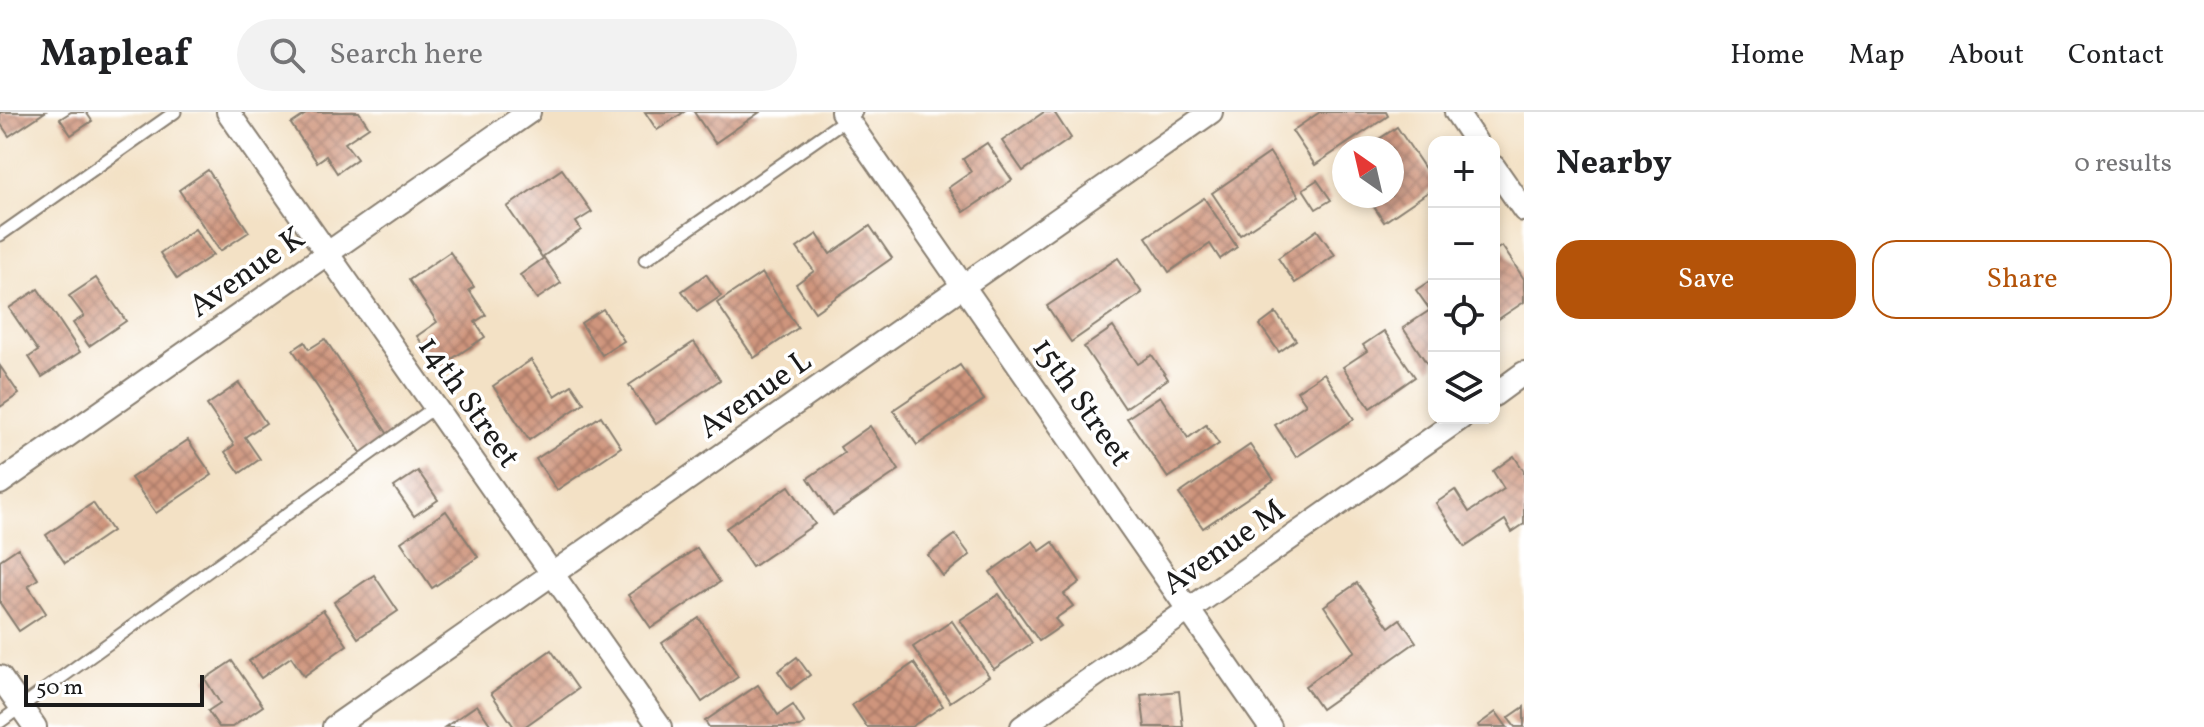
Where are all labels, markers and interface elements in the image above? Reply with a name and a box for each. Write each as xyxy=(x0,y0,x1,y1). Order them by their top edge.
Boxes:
search box xyxy=(237,19,797,91)
text: Mapleaf xyxy=(40,29,189,82)
icon: search xyxy=(265,33,309,77)
text: Search here xyxy=(329,34,483,76)
text: Home xyxy=(1730,36,1804,75)
text: Map xyxy=(1848,36,1904,75)
text: About xyxy=(1948,36,2024,75)
text: Contact xyxy=(2068,36,2164,75)
north arrow xyxy=(1332,136,1404,208)
map controls xyxy=(1428,136,1500,424)
button: + xyxy=(1428,136,1500,208)
text: Nearby xyxy=(1556,141,1672,188)
text: 0 results xyxy=(2074,146,2172,182)
button: − xyxy=(1428,208,1500,280)
street label: Avenue K xyxy=(181,217,315,330)
button: Save xyxy=(1556,240,1856,319)
button: Share xyxy=(1872,240,2172,319)
button: locate xyxy=(1428,280,1500,352)
street label: 14th Street xyxy=(406,328,529,478)
street label: 15th Street xyxy=(1020,329,1141,476)
street label: Avenue L xyxy=(690,340,821,450)
button: layers xyxy=(1428,352,1500,424)
street label: Avenue M xyxy=(1154,490,1295,607)
scale bar xyxy=(24,671,204,707)
text: 50 m xyxy=(36,673,83,704)

